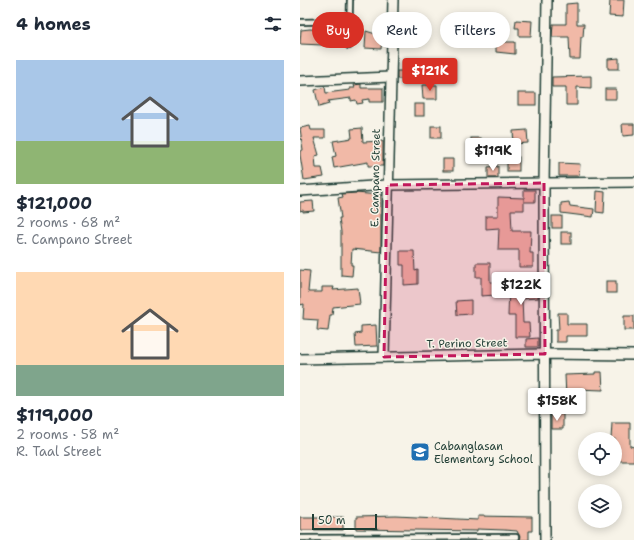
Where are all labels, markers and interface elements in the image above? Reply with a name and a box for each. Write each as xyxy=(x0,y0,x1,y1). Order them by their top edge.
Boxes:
chip: Buy xyxy=(312,12,364,48)
chip: Rent xyxy=(372,12,432,48)
chip: Filters xyxy=(440,12,510,48)
text: 4 homes xyxy=(16,13,91,35)
icon: filters xyxy=(262,13,284,35)
pin: $121K xyxy=(402,58,458,92)
text: $121K xyxy=(411,62,449,79)
icon: home xyxy=(114,86,186,158)
street label: E. Campano Street xyxy=(367,128,384,227)
pin: $119K xyxy=(465,138,521,172)
text: $119K xyxy=(474,142,512,159)
text: $121,000 xyxy=(16,192,92,214)
text: 2 rooms · 68 m² xyxy=(16,214,120,231)
text: E. Campano Street xyxy=(16,231,133,248)
pin: $122K xyxy=(493,272,549,306)
text: $122K xyxy=(501,276,541,293)
icon: home xyxy=(114,298,186,370)
street label: T. Perino Street xyxy=(426,335,508,352)
pin: $158K xyxy=(529,388,585,422)
text: $158K xyxy=(537,392,577,409)
text: $119,000 xyxy=(16,404,93,426)
text: 2 rooms · 58 m² xyxy=(16,426,119,443)
map controls xyxy=(578,432,622,528)
button: locate xyxy=(578,432,622,476)
place label: Cabanglasan Elementary School xyxy=(434,439,534,467)
school or university icon: Cabanglasan Elementary School xyxy=(409,441,431,463)
text: R. Taal Street xyxy=(16,443,102,460)
button: layers xyxy=(578,484,622,528)
scale bar xyxy=(312,512,377,531)
text: 50 m xyxy=(318,513,346,528)

